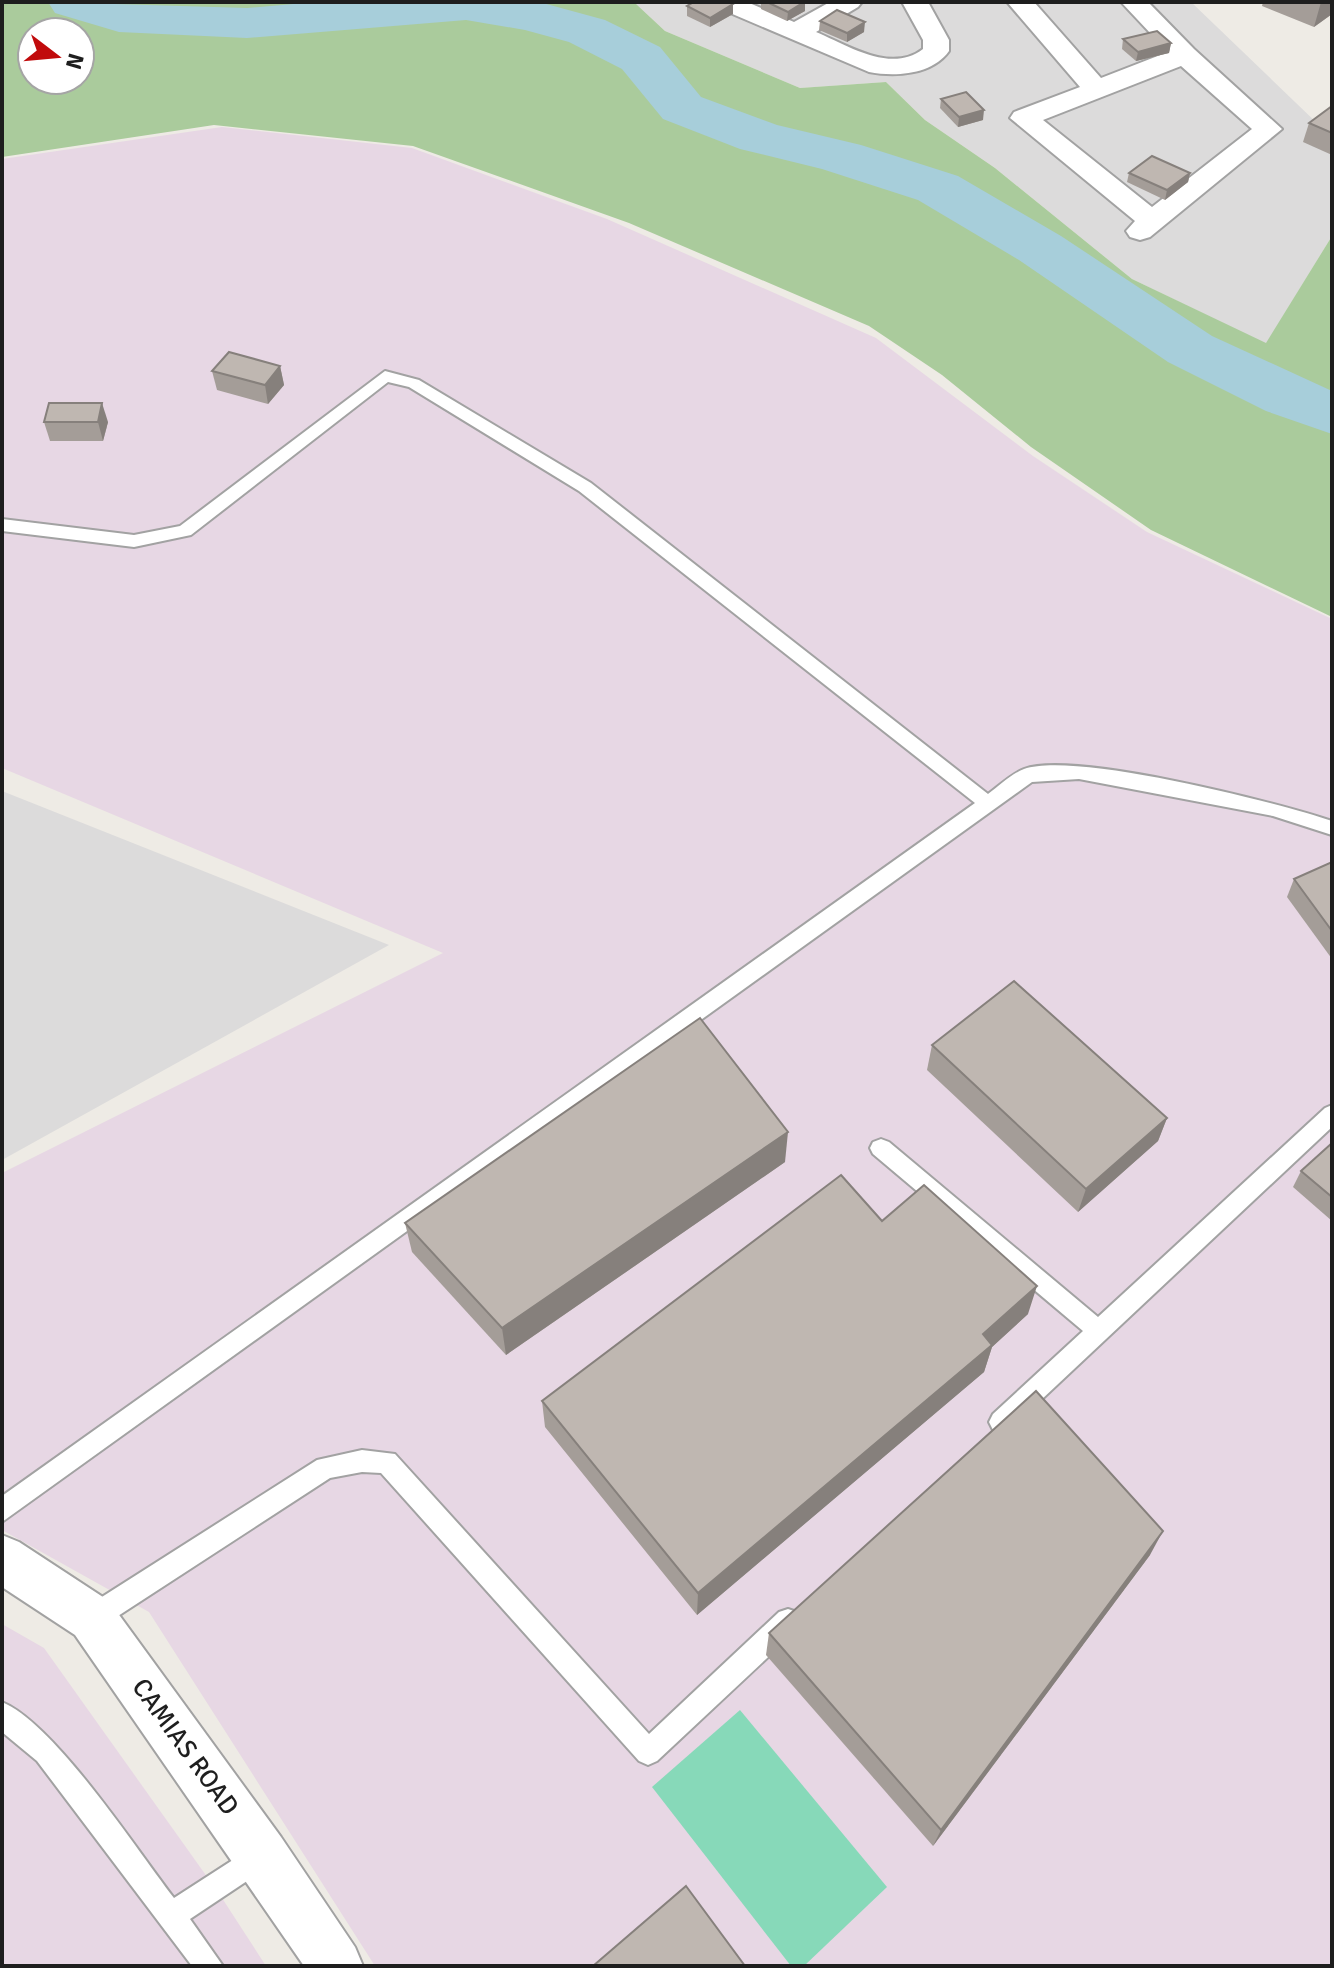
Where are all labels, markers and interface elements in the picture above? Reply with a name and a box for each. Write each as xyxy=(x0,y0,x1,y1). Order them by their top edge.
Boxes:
north arrow xyxy=(16,16,96,96)
text: N xyxy=(60,50,90,72)
street label: CAMIAS ROAD xyxy=(125,1672,245,1822)

